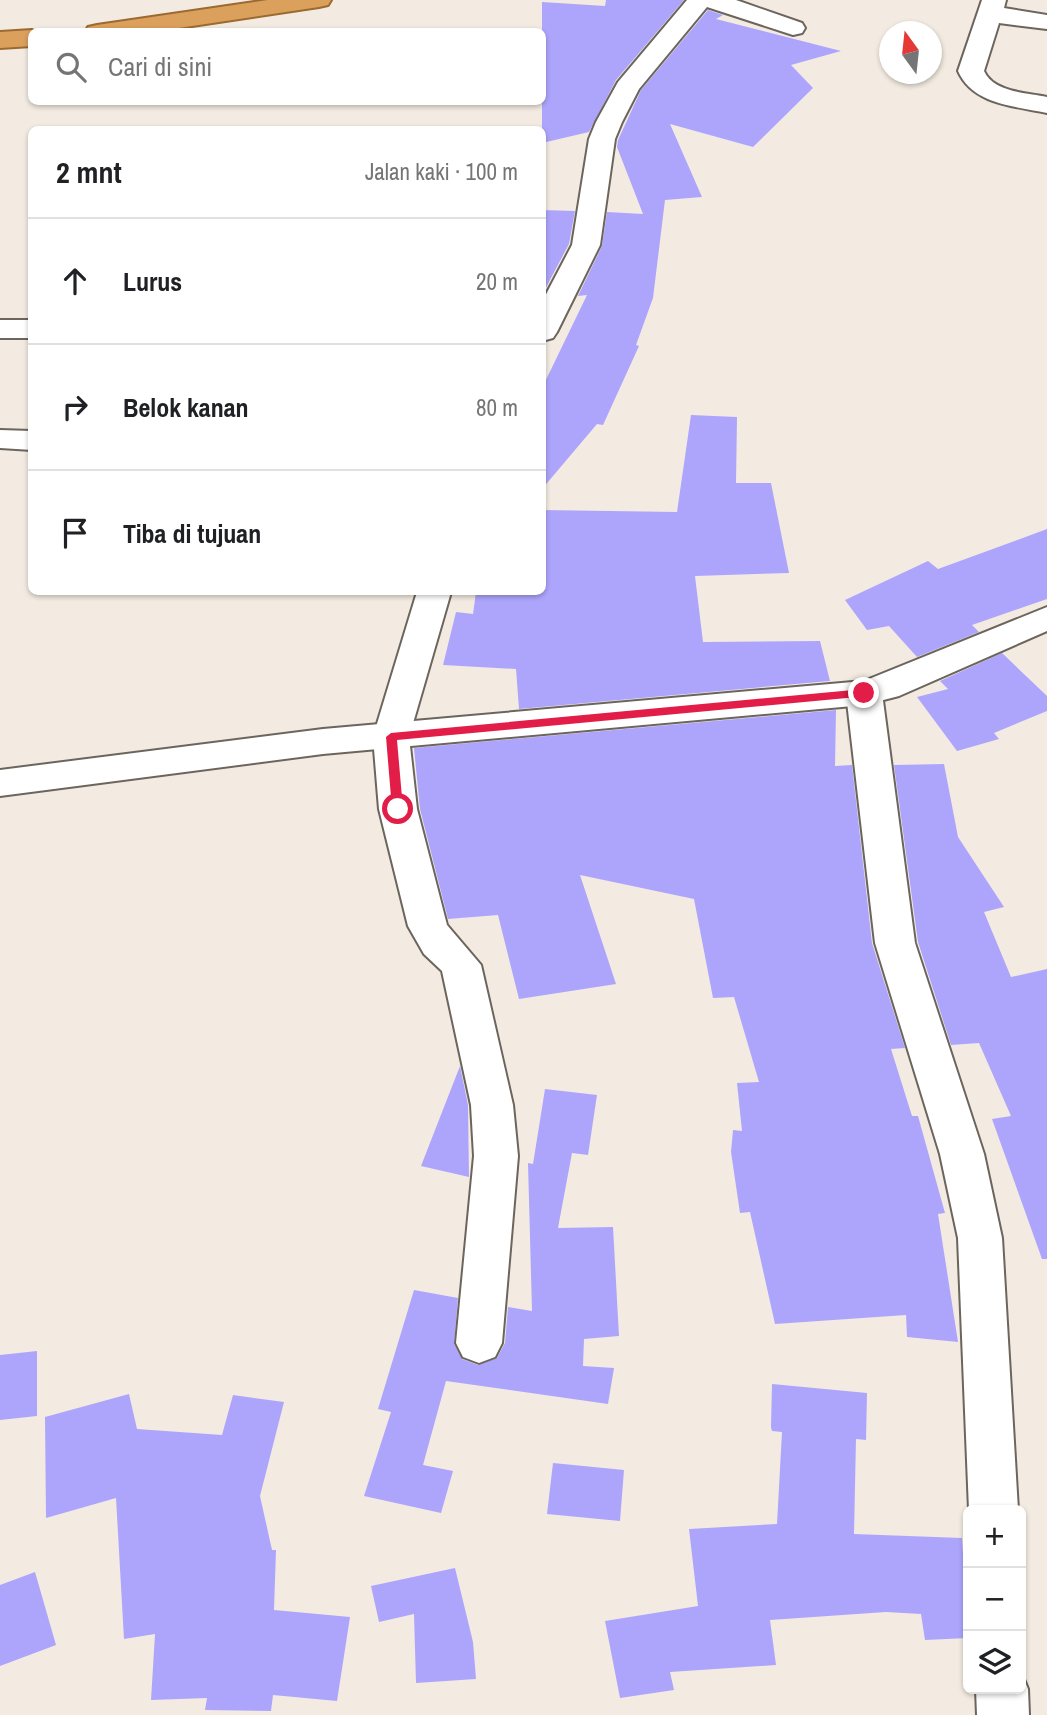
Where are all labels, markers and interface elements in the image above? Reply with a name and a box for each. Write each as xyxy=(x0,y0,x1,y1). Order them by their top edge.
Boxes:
north arrow xyxy=(879,21,942,84)
search box xyxy=(28,28,546,105)
icon: search xyxy=(52,48,90,86)
text: Cari di sini xyxy=(108,49,212,84)
text: 2 mnt xyxy=(56,152,122,192)
text: Jalan kaki · 100 m xyxy=(365,156,518,187)
icon: ahead xyxy=(56,262,94,300)
text: Lurus xyxy=(123,264,182,299)
text: 20 m xyxy=(476,266,518,297)
icon: right xyxy=(56,388,94,426)
text: Belok kanan xyxy=(123,390,249,425)
text: 80 m xyxy=(476,392,518,423)
icon: arrive xyxy=(56,514,94,552)
text: Tiba di tujuan xyxy=(123,516,261,551)
route end xyxy=(848,677,879,708)
route start xyxy=(382,793,413,824)
map controls xyxy=(963,1505,1026,1694)
button: + xyxy=(963,1505,1026,1568)
button: − xyxy=(963,1568,1026,1631)
button: layers xyxy=(963,1631,1026,1694)

